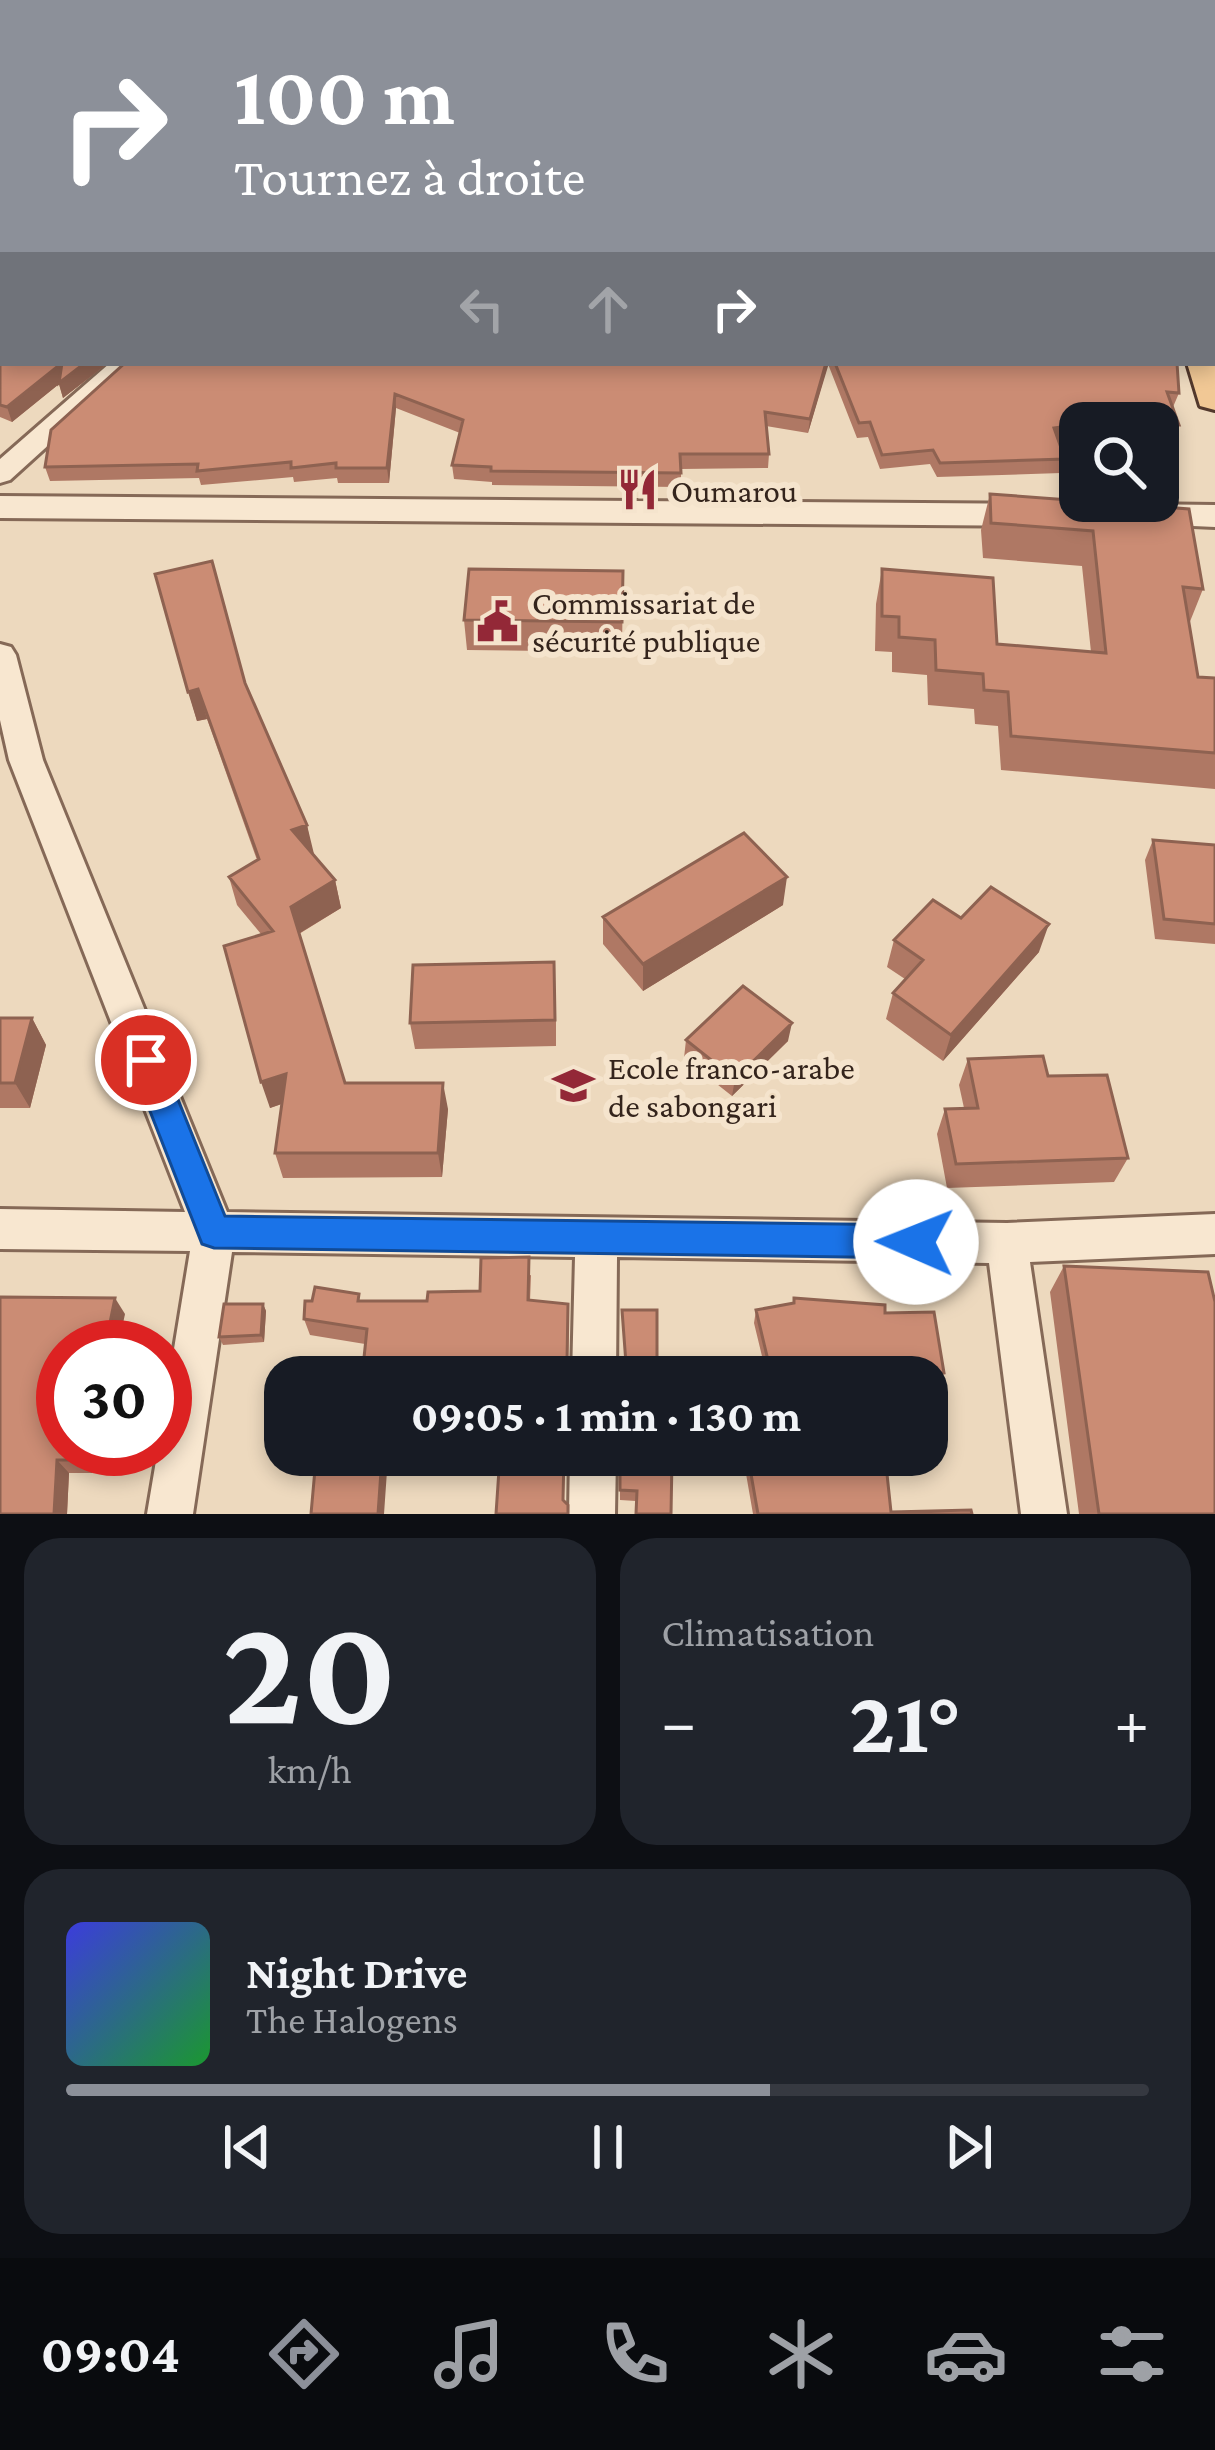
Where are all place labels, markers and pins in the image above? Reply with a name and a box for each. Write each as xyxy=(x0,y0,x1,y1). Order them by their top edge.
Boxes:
restaurant icon: Oumarou xyxy=(614,467,660,513)
place label: Oumarou xyxy=(671,472,797,509)
place label: Commissariat de sécurité publique xyxy=(532,584,760,659)
public building icon: Commissariat de sécurité publique xyxy=(475,598,521,644)
pin xyxy=(95,1009,197,1111)
place label: Ecole franco-arabe de sabongari xyxy=(608,1049,855,1124)
school or university icon: Ecole franco-arabe de sabongari xyxy=(551,1063,597,1109)

